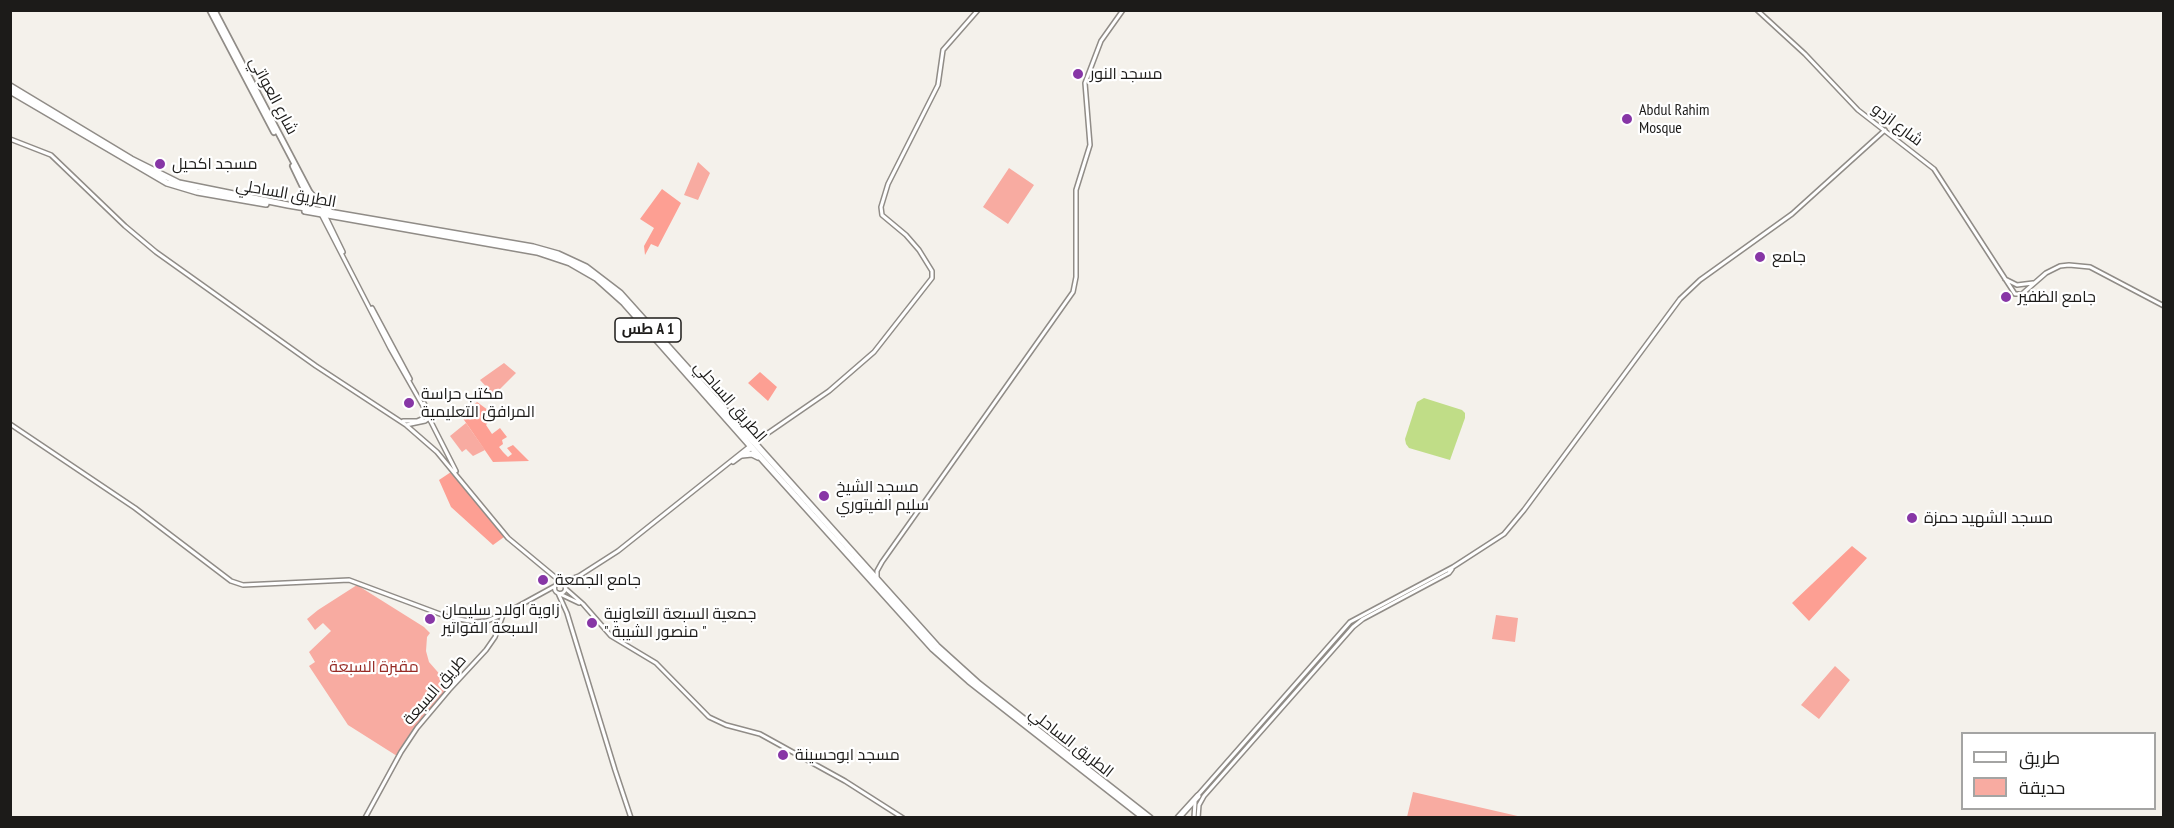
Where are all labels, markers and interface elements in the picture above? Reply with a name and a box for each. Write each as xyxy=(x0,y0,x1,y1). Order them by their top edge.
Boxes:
street label: شارع العواتي xyxy=(245,54,301,138)
place label: مسجد النور xyxy=(1090,64,1162,84)
marker: مسجد النور xyxy=(1071,67,1085,81)
street label: شارع ازدو xyxy=(1868,99,1926,151)
place label: Abdul Rahim Mosque xyxy=(1639,100,1710,138)
marker: Abdul Rahim Mosque xyxy=(1620,112,1634,126)
place label: مسجد اكحيل xyxy=(172,154,257,174)
marker: مسجد اكحيل xyxy=(153,157,167,171)
street label: الطريق الساحلي xyxy=(234,176,338,212)
place label: جامع xyxy=(1772,247,1806,267)
marker: جامع xyxy=(1753,250,1767,264)
place label: جامع الظفير xyxy=(2018,287,2096,307)
marker: جامع الظفير xyxy=(1999,290,2013,304)
road number: طس A 1 xyxy=(615,318,681,342)
street label: الطريق الساحلي xyxy=(689,357,771,447)
place label: مكتب حراسة المرافق التعليمية xyxy=(421,384,535,422)
marker: مكتب حراسة المرافق التعليمية xyxy=(402,396,416,410)
place label: مسجد الشيخ سليم الفيتوري xyxy=(836,477,929,515)
marker: مسجد الشيخ سليم الفيتوري xyxy=(817,489,831,503)
place label: مسجد الشهيد حمزة xyxy=(1924,508,2053,528)
marker: مسجد الشهيد حمزة xyxy=(1905,511,1919,525)
place label: جامع الجمعة xyxy=(555,570,641,590)
marker: جامع الجمعة xyxy=(536,573,550,587)
place label: زاوية اولاد سليمان السبعة الفواتير xyxy=(442,600,560,638)
place label: جمعية السبعة التعاونية " منصور الشيبة " xyxy=(604,604,756,642)
marker: زاوية اولاد سليمان السبعة الفواتير xyxy=(423,612,437,626)
marker: جمعية السبعة التعاونية " منصور الشيبة " xyxy=(585,616,599,630)
street label: طريق السبعة xyxy=(399,651,471,729)
park label: مقبرة السبعة xyxy=(329,657,419,677)
street label: الطريق الساحلي xyxy=(1025,704,1117,782)
legend xyxy=(1961,732,2156,810)
place label: مسجد ابوحسينة xyxy=(795,745,900,765)
text: طريق xyxy=(2019,746,2060,769)
marker: مسجد ابوحسينة xyxy=(776,748,790,762)
text: حديقة xyxy=(2019,776,2065,799)

